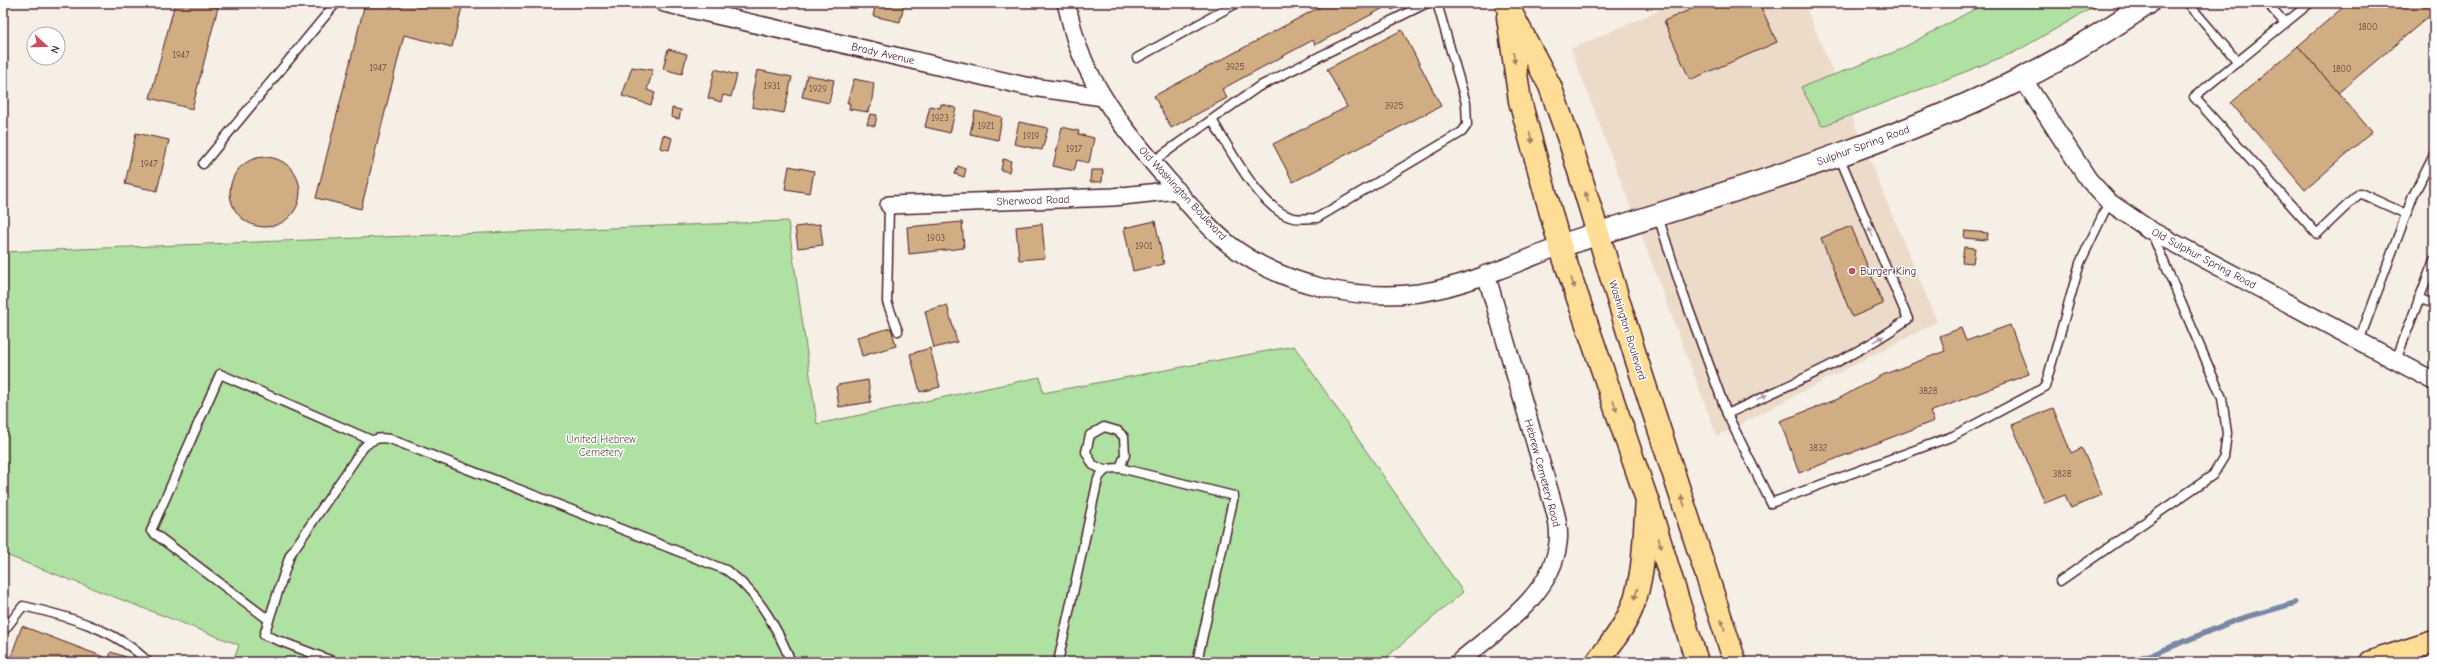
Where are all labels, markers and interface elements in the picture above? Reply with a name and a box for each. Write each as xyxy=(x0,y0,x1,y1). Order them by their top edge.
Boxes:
house number: 1800 xyxy=(2358,22,2378,32)
north arrow xyxy=(26,26,66,66)
street label: Brady Avenue xyxy=(850,40,916,67)
text: N xyxy=(48,44,62,55)
house number: 1947 xyxy=(173,50,190,60)
one-way arrow xyxy=(1511,52,1517,64)
house number: 3925 xyxy=(1226,62,1245,72)
house number: 1947 xyxy=(370,63,387,73)
house number: 1800 xyxy=(2332,64,2352,74)
house number: 1931 xyxy=(764,81,781,91)
house number: 1929 xyxy=(809,84,827,94)
house number: 3925 xyxy=(1385,101,1404,111)
house number: 1923 xyxy=(931,113,949,123)
house number: 1921 xyxy=(978,121,995,131)
street label: Sulphur Spring Road xyxy=(1815,123,1911,168)
house number: 1919 xyxy=(1023,131,1040,141)
one-way arrow xyxy=(1528,132,1534,145)
house number: 1917 xyxy=(1066,144,1083,154)
street label: Old Washington Boulevard xyxy=(1136,144,1229,243)
house number: 1947 xyxy=(141,159,158,169)
one-way arrow xyxy=(1584,190,1590,202)
street label: Sherwood Road xyxy=(996,193,1070,208)
street label: Old Sulphur Spring Road xyxy=(2149,225,2258,292)
one-way arrow xyxy=(1868,226,1874,237)
house number: 1903 xyxy=(927,233,945,243)
house number: 1901 xyxy=(1135,241,1153,251)
place label: Burger King xyxy=(1860,265,1916,278)
marker: Burger King xyxy=(1847,266,1857,276)
one-way arrow xyxy=(1570,278,1576,290)
street label: Washington Boulevard xyxy=(1606,279,1649,382)
one-way arrow xyxy=(1873,336,1884,343)
house number: 3828 xyxy=(1919,386,1938,396)
one-way arrow xyxy=(1756,394,1768,400)
one-way arrow xyxy=(1613,401,1619,413)
street label: Hebrew Cemetery Road xyxy=(1522,418,1563,529)
park label: United Hebrew Cemetery xyxy=(566,433,636,459)
house number: 3832 xyxy=(1809,443,1828,453)
house number: 3828 xyxy=(2053,469,2072,479)
one-way arrow xyxy=(1680,495,1686,507)
one-way arrow xyxy=(1657,537,1663,549)
one-way arrow xyxy=(1633,588,1639,600)
one-way arrow xyxy=(1720,619,1726,631)

